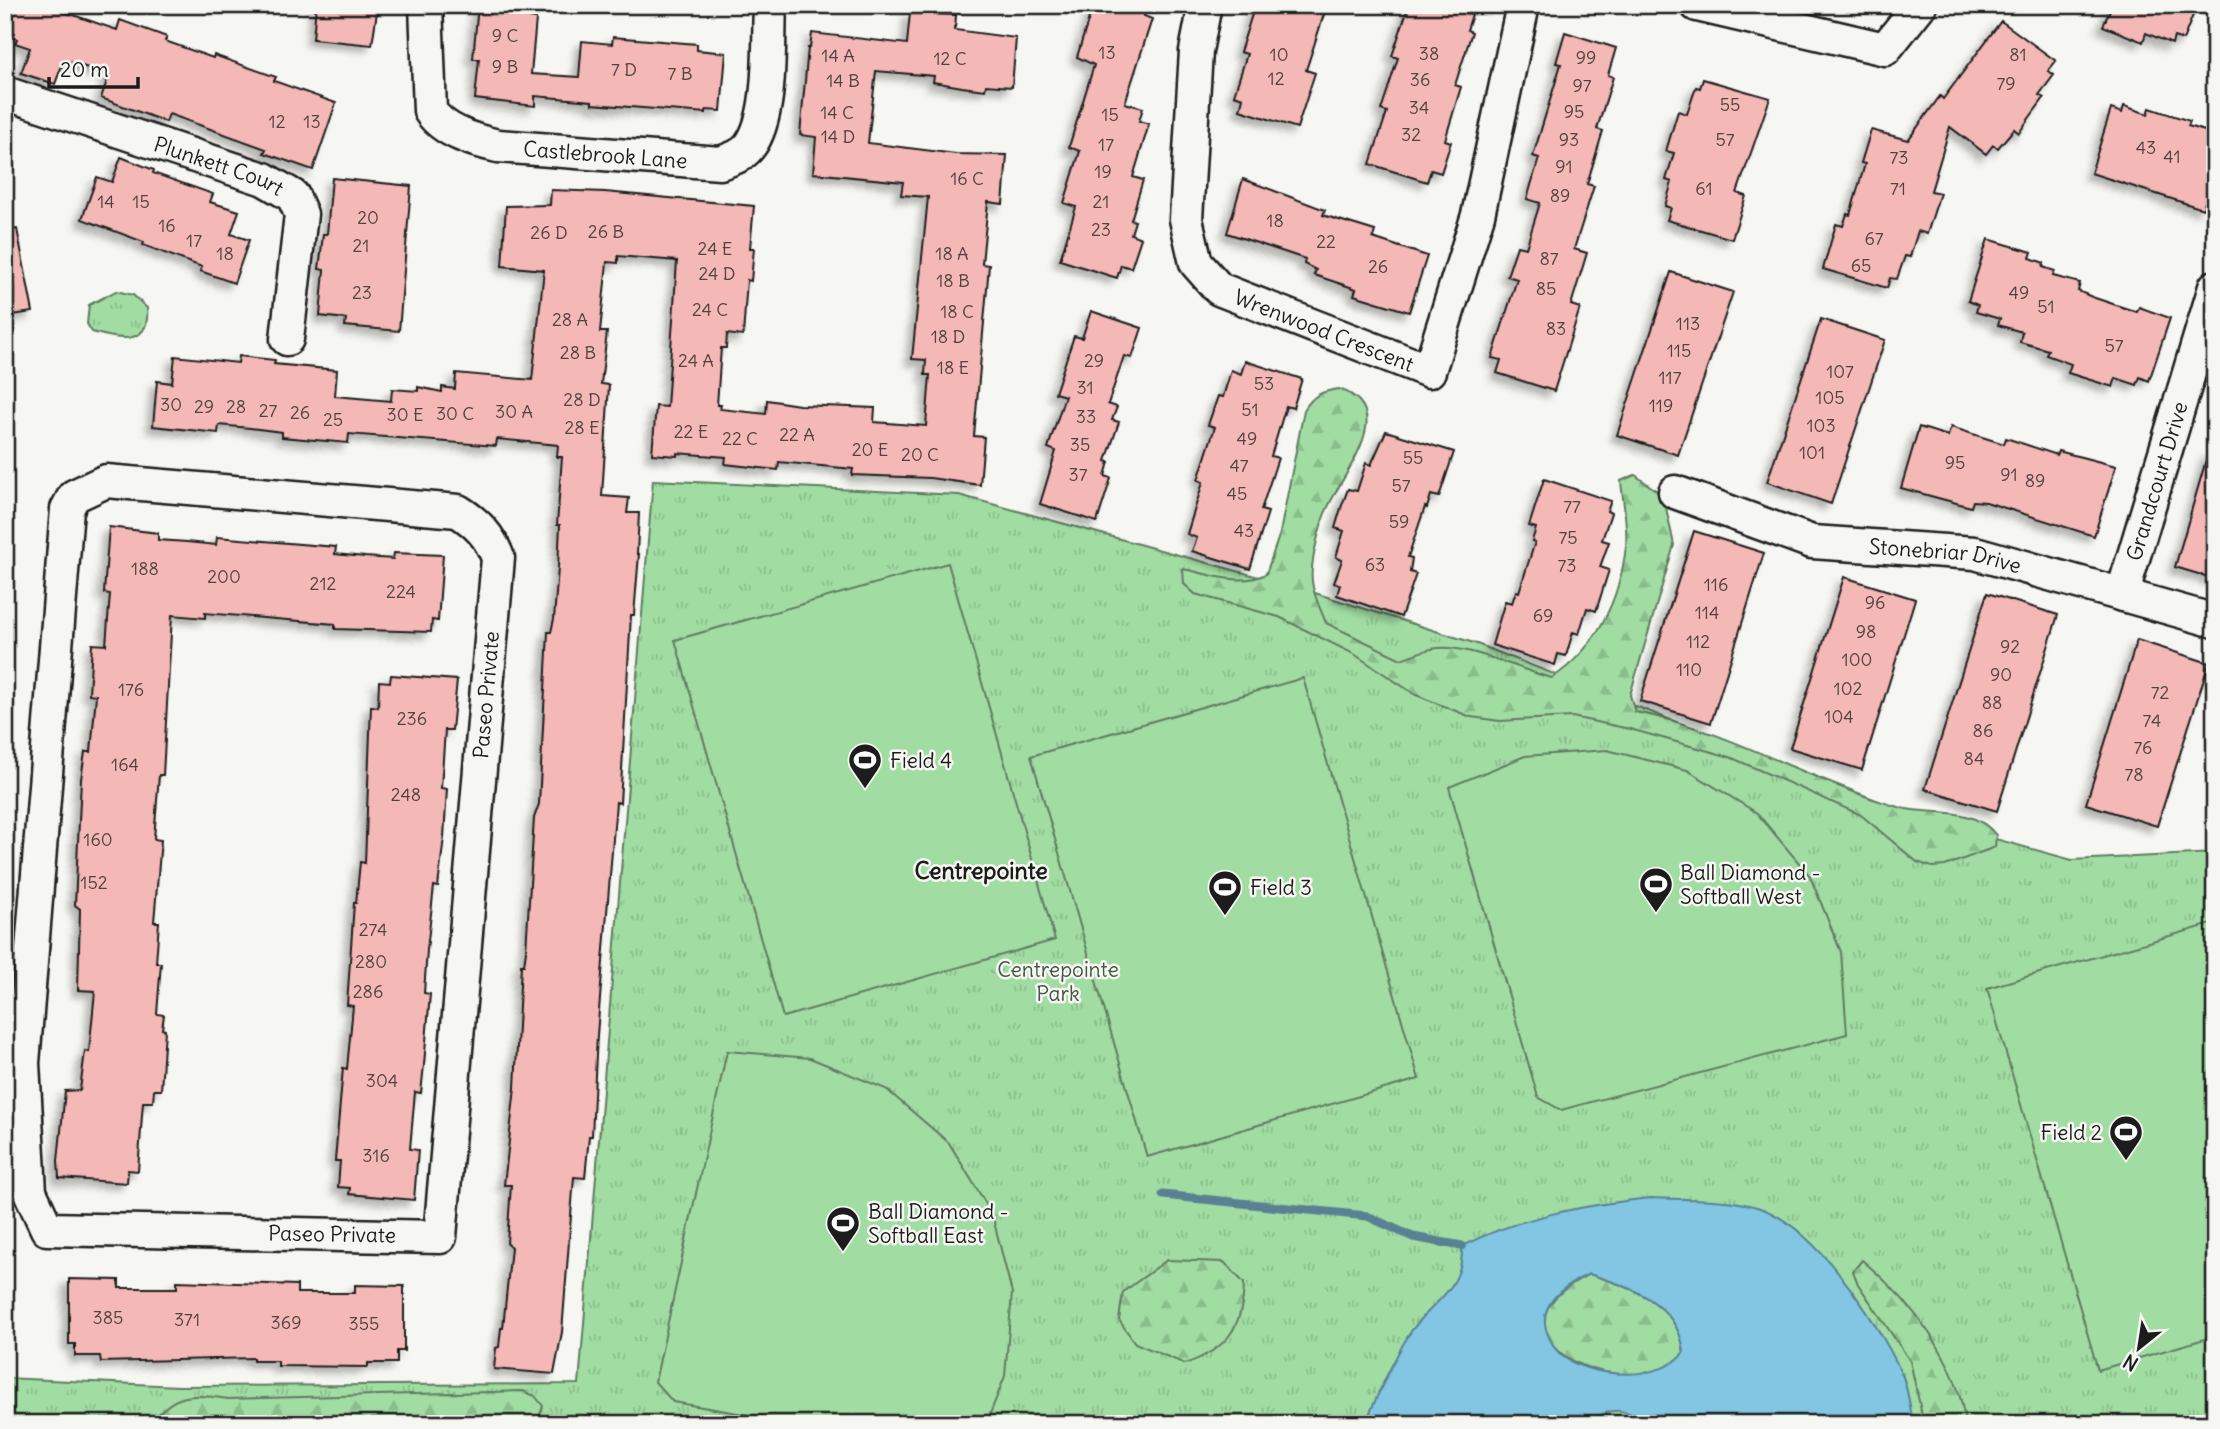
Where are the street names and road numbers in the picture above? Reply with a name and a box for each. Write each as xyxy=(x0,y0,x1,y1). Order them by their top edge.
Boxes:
street label: Plunkett Court xyxy=(151,130,289,201)
street label: Castlebrook Lane xyxy=(522,134,688,174)
street label: Wrenwood Crescent xyxy=(1231,283,1418,377)
street label: Grandcourt Drive xyxy=(2120,398,2193,564)
street label: Stonebriar Drive xyxy=(1868,532,2025,579)
street label: Paseo Private xyxy=(467,630,505,760)
street label: Paseo Private xyxy=(268,1219,396,1249)

